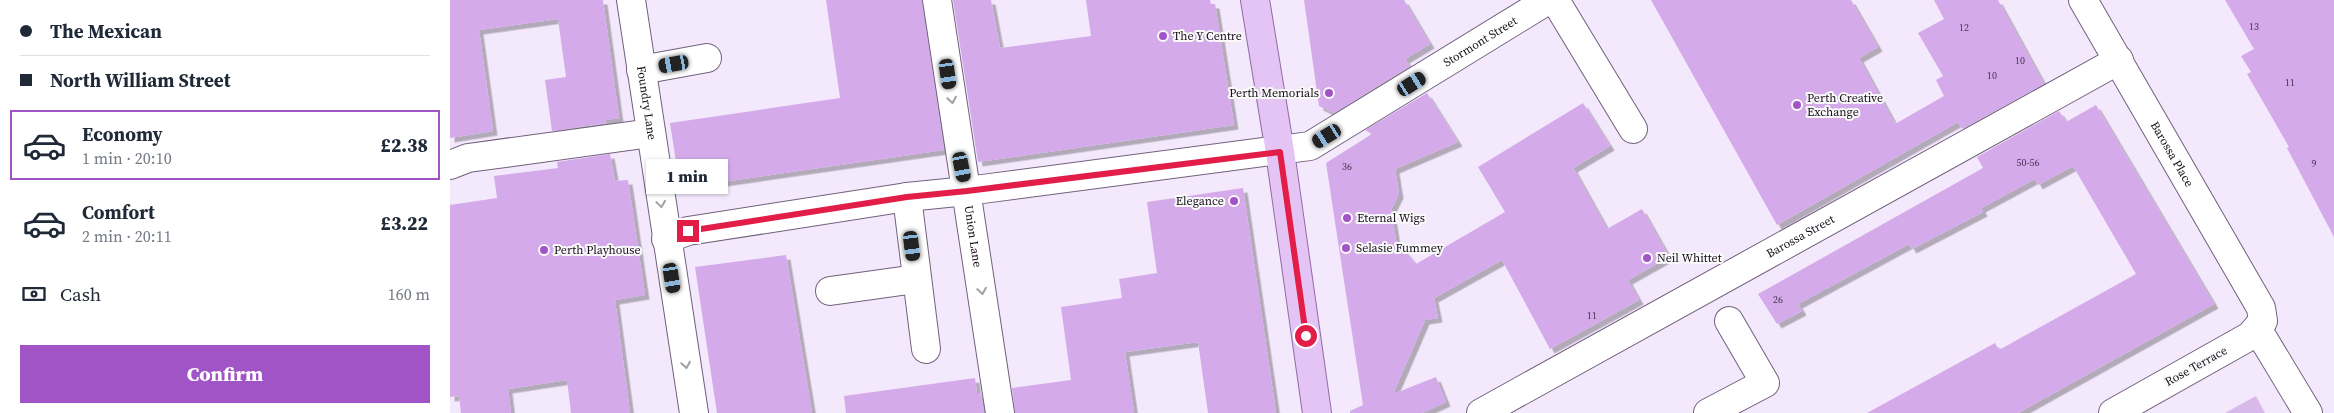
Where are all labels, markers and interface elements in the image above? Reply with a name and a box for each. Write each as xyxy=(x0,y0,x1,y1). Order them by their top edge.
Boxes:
street label: Stormont Street xyxy=(1440,13,1520,70)
text: The Mexican xyxy=(50,18,162,44)
house number: 13 xyxy=(2249,20,2259,33)
house number: 12 xyxy=(1959,21,1969,34)
place label: The Y Centre xyxy=(1173,28,1242,44)
marker: The Y Centre xyxy=(1157,30,1169,42)
car xyxy=(657,54,690,74)
house number: 10 xyxy=(2015,54,2025,67)
car xyxy=(938,58,957,90)
street label: Foundry Lane xyxy=(633,65,660,141)
text: North William Street xyxy=(50,67,231,93)
house number: 10 xyxy=(1987,69,1997,82)
car xyxy=(1395,70,1428,98)
house number: 11 xyxy=(2285,76,2295,89)
place label: Perth Memorials xyxy=(1229,85,1319,101)
marker: Perth Memorials xyxy=(1323,87,1335,99)
place label: Perth Creative Exchange xyxy=(1807,90,1883,120)
one-way arrow xyxy=(947,96,957,104)
marker: Perth Creative Exchange xyxy=(1791,99,1803,111)
street label: Barossa Place xyxy=(2147,118,2197,190)
text: Economy xyxy=(82,121,163,147)
car xyxy=(1310,122,1343,150)
icon: car xyxy=(22,123,67,168)
text: £2.38 xyxy=(380,132,428,158)
text: 1 min · 20:10 xyxy=(82,147,172,169)
car xyxy=(951,151,972,183)
house number: 50-56 xyxy=(2016,156,2040,169)
house number: 9 xyxy=(2312,157,2317,170)
callout: 1 min xyxy=(647,158,729,194)
house number: 36 xyxy=(1342,160,1352,173)
text: 1 min xyxy=(666,165,708,187)
place label: Elegance xyxy=(1176,193,1224,209)
marker: Elegance xyxy=(1228,195,1240,207)
text: Comfort xyxy=(82,199,155,225)
one-way arrow xyxy=(656,200,666,208)
icon: car xyxy=(22,201,67,246)
street label: Union Lane xyxy=(960,204,986,268)
text: £3.22 xyxy=(380,210,428,236)
place label: Eternal Wigs xyxy=(1357,210,1425,226)
street label: Barossa Street xyxy=(1763,211,1837,262)
marker: Eternal Wigs xyxy=(1341,212,1353,224)
route end xyxy=(677,220,699,242)
text: 2 min · 20:11 xyxy=(82,225,172,247)
car xyxy=(902,230,921,262)
place label: Selasie Fummey xyxy=(1356,240,1444,256)
place label: Perth Playhouse xyxy=(554,242,641,258)
marker: Selasie Fummey xyxy=(1340,242,1352,254)
marker: Perth Playhouse xyxy=(538,244,550,256)
place label: Neil Whittet xyxy=(1657,250,1722,266)
marker: Neil Whittet xyxy=(1641,252,1653,264)
car xyxy=(662,262,681,294)
icon: cash xyxy=(20,280,48,308)
text: Cash xyxy=(60,281,101,307)
text: 160 m xyxy=(388,283,430,305)
one-way arrow xyxy=(977,287,987,296)
house number: 26 xyxy=(1773,293,1783,306)
house number: 11 xyxy=(1587,309,1597,322)
route start xyxy=(1295,325,1317,347)
street label: Rose Terrace xyxy=(2162,342,2230,390)
button: Confirm xyxy=(20,345,430,403)
one-way arrow xyxy=(681,360,691,369)

